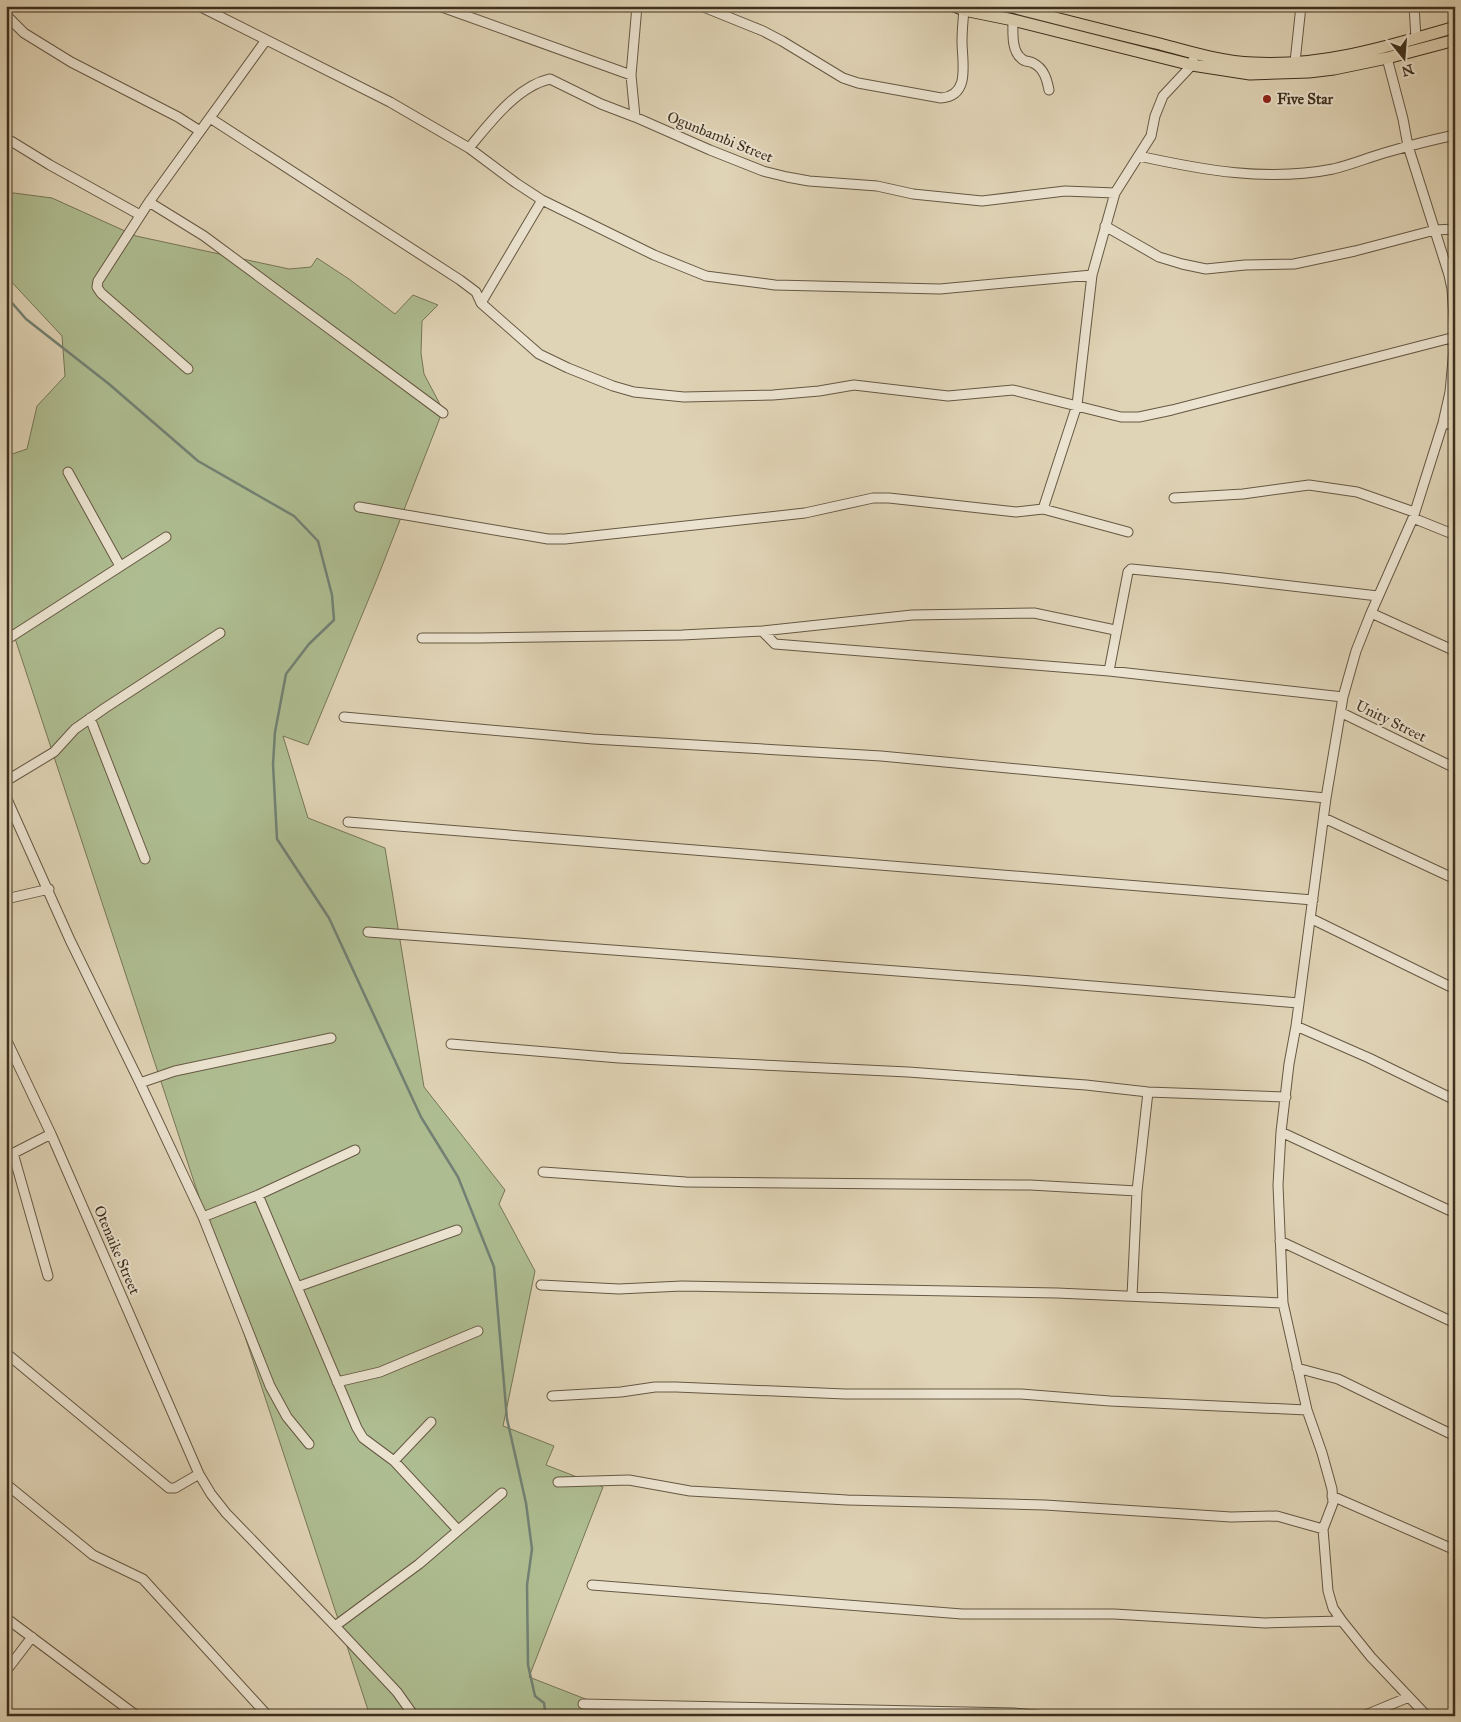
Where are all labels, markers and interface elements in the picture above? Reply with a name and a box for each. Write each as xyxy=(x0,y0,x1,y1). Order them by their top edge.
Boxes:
north arrow xyxy=(1378,32,1428,82)
text: N xyxy=(1399,60,1416,80)
place label: Five Star xyxy=(1277,90,1334,108)
marker: Five Star xyxy=(1261,93,1273,105)
street label: Ogunbambi Street xyxy=(664,108,776,167)
street label: Unity Street xyxy=(1353,696,1430,746)
street label: Otenaike Street xyxy=(90,1203,144,1298)

